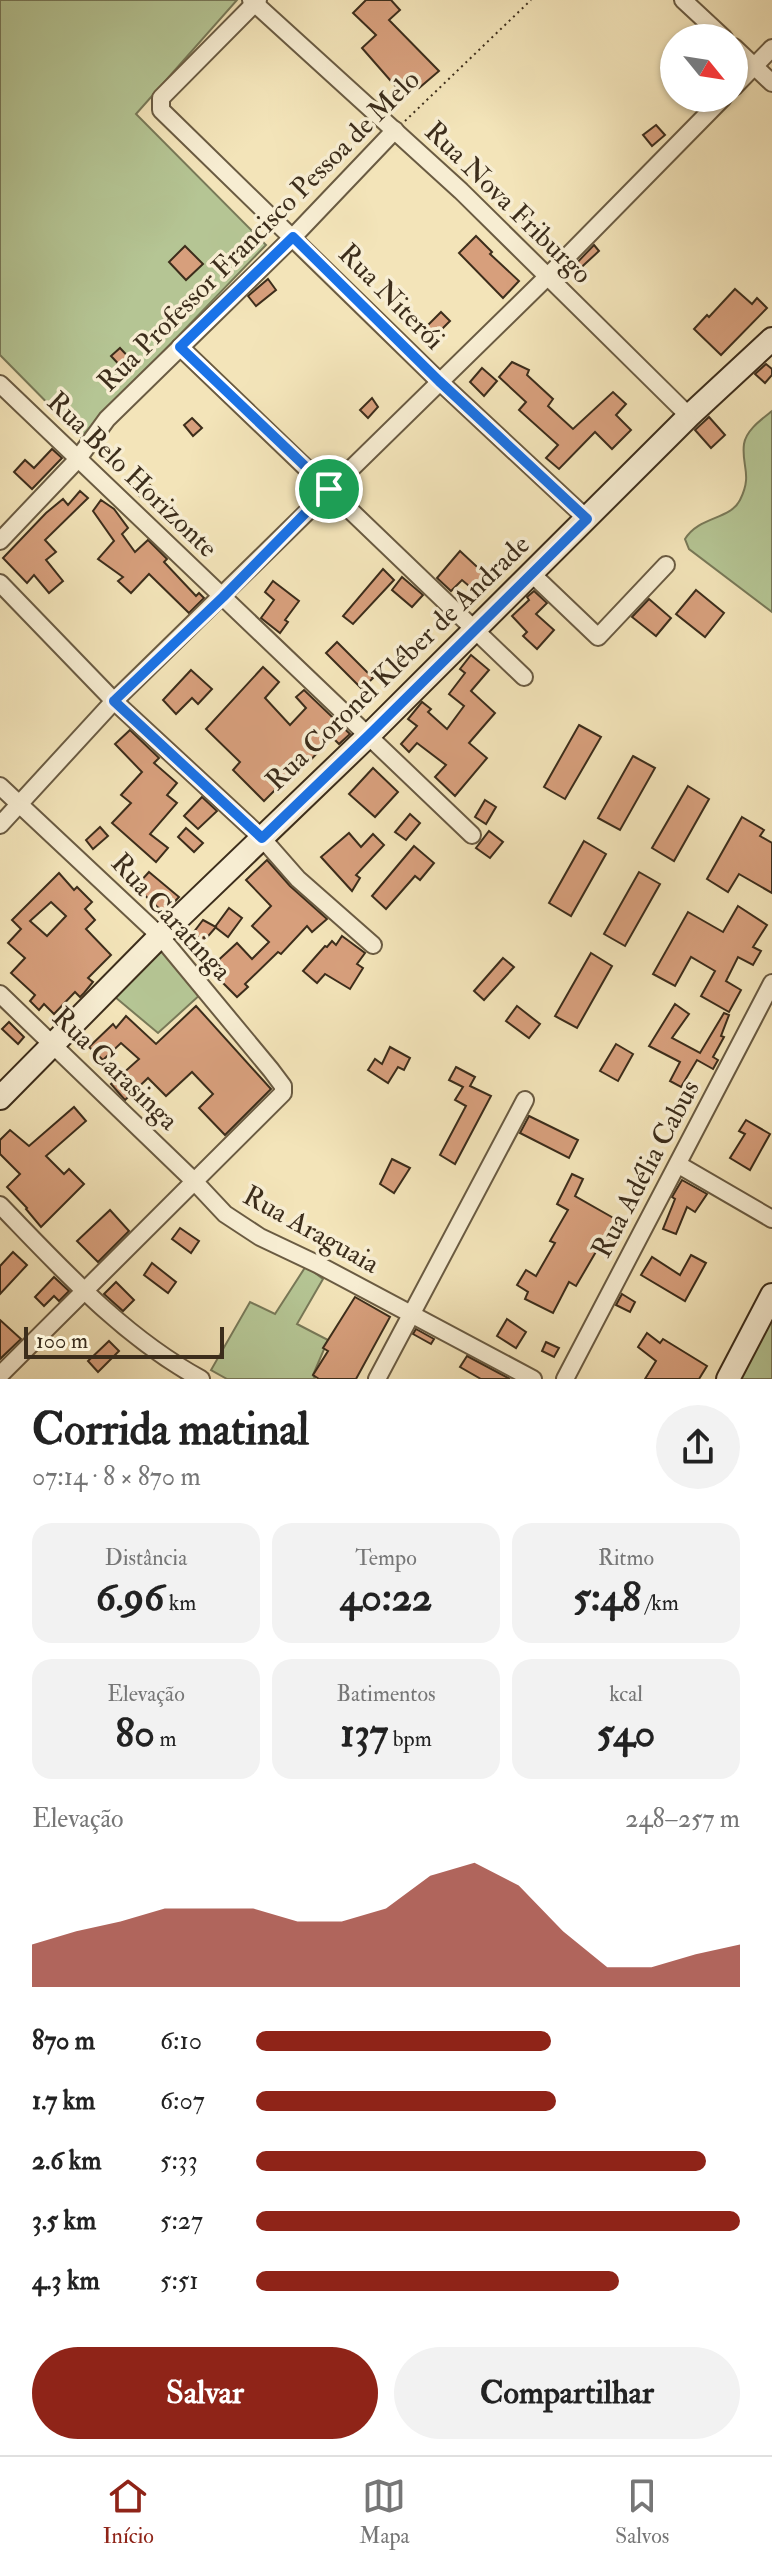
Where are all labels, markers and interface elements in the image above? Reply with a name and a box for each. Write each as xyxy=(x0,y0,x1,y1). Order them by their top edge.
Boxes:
north arrow xyxy=(660,24,748,112)
map controls xyxy=(660,24,748,112)
street label: Rua Professor Francisco Pessoa de Melo xyxy=(91,63,427,399)
street label: Rua Nova Friburgo xyxy=(417,114,599,292)
street label: Rua Niterói xyxy=(331,237,451,357)
street label: Rua Belo Horizonte xyxy=(39,385,225,566)
pin xyxy=(295,455,363,523)
icon: arrive xyxy=(307,467,351,511)
street label: Rua Coronel Kléber de Andrade xyxy=(259,527,538,798)
street label: Rua Caratinga xyxy=(103,846,239,988)
street label: Rua Carasinga xyxy=(44,1000,186,1138)
street label: Rua Adélia Cabus xyxy=(584,1074,708,1264)
street label: Rua Araguaia xyxy=(237,1178,386,1282)
scale bar xyxy=(24,1323,224,1359)
text: 100 m xyxy=(36,1327,88,1355)
text: Corrida matinal xyxy=(32,1403,309,1458)
button: share xyxy=(656,1405,740,1489)
text: 07:14 · 8 × 870 m xyxy=(32,1461,201,1493)
text: Distância xyxy=(105,1544,187,1572)
text: Tempo xyxy=(355,1544,417,1572)
text: Ritmo xyxy=(598,1544,654,1572)
text: 6.96 xyxy=(96,1572,164,1623)
text: 40:22 xyxy=(340,1572,432,1623)
text: 5:48 xyxy=(573,1572,641,1623)
text: km xyxy=(164,1589,196,1617)
text: /km xyxy=(641,1589,679,1617)
text: Elevação xyxy=(107,1680,185,1708)
text: Batimentos xyxy=(336,1680,436,1708)
text: kcal xyxy=(609,1680,643,1708)
text: 80 xyxy=(116,1708,155,1759)
text: 137 xyxy=(340,1708,388,1759)
text: 540 xyxy=(597,1708,655,1759)
text: m xyxy=(155,1725,176,1753)
text: bpm xyxy=(388,1725,432,1753)
text: Elevação xyxy=(32,1803,124,1835)
text: 248–257 m xyxy=(625,1803,740,1835)
text: 870 m xyxy=(32,2025,95,2057)
text: 6:10 xyxy=(160,2025,202,2057)
text: 1.7 km xyxy=(32,2085,95,2117)
text: 6:07 xyxy=(160,2085,205,2117)
text: 2.6 km xyxy=(32,2145,101,2177)
text: 5:33 xyxy=(160,2145,198,2177)
text: 3.5 km xyxy=(32,2205,96,2237)
text: 5:27 xyxy=(160,2205,203,2237)
text: 4.3 km xyxy=(32,2265,100,2297)
text: 5:51 xyxy=(160,2265,199,2297)
button: Salvar xyxy=(32,2347,378,2439)
button: Compartilhar xyxy=(394,2347,740,2439)
tab: Início xyxy=(103,2474,154,2550)
tab: Mapa xyxy=(359,2474,410,2550)
tab: Salvos xyxy=(615,2474,669,2550)

